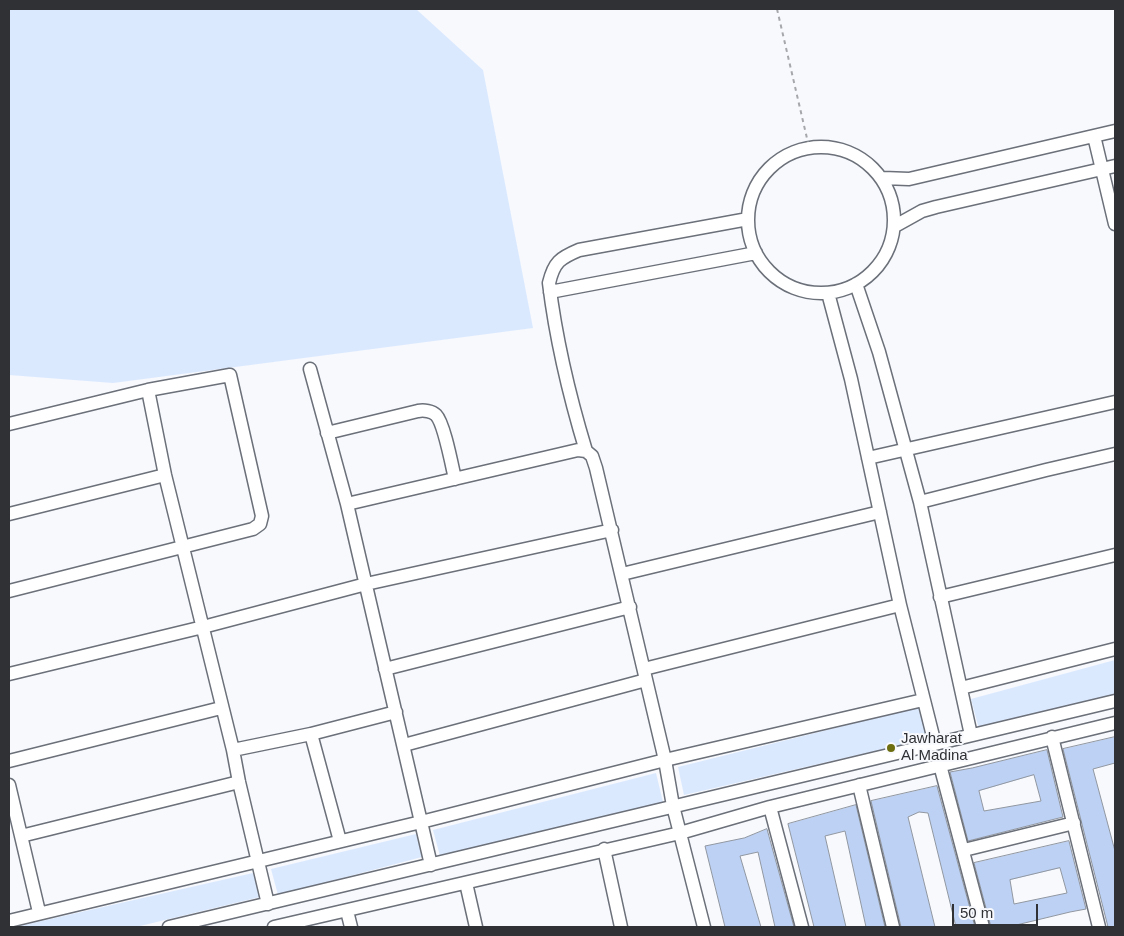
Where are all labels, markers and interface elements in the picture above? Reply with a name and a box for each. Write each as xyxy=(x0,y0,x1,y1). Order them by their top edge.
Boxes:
place label: Jawharat Al Madina xyxy=(901,730,968,765)
marker: Jawharat Al Madina xyxy=(885,742,897,754)
scale bar xyxy=(954,894,1040,926)
text: 50 m xyxy=(960,904,993,921)

